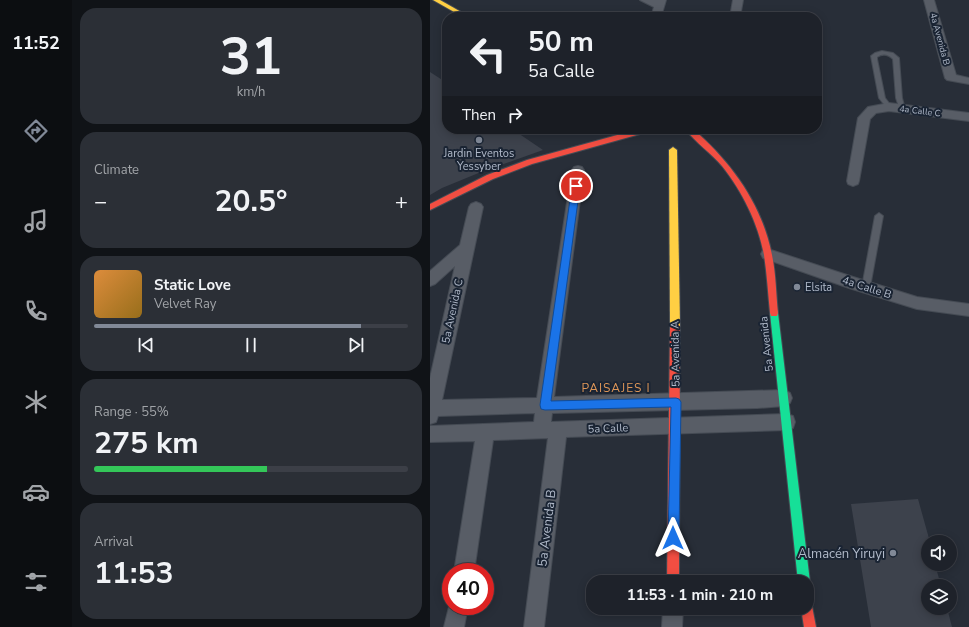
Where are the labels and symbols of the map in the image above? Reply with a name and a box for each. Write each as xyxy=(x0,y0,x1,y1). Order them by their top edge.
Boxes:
street label: 4a Avenida B xyxy=(927,11,953,67)
street label: 4a Calle C xyxy=(899,103,941,119)
marker: Jardin Eventos Yessyber xyxy=(474,135,484,145)
place label: Jardin Eventos Yessyber xyxy=(443,146,514,174)
pin xyxy=(559,169,593,203)
street label: 4a Calle B xyxy=(840,272,893,302)
street label: 5a Avenida C xyxy=(438,277,467,345)
place label: Elsita xyxy=(805,280,832,295)
marker: Elsita xyxy=(792,282,802,292)
street label: 5a Avenida xyxy=(756,315,777,372)
street label: 5a Avenida A xyxy=(667,321,684,387)
district label: PAISAJES I xyxy=(581,380,651,396)
street label: 5a Calle xyxy=(587,420,629,437)
street label: 5a Avenida B xyxy=(533,488,561,568)
position arrow xyxy=(652,517,694,559)
place label: Almacén Yiruyi xyxy=(798,545,885,563)
marker: Almacén Yiruyi xyxy=(888,548,898,558)
speed limit sign: 40 xyxy=(442,563,494,615)

